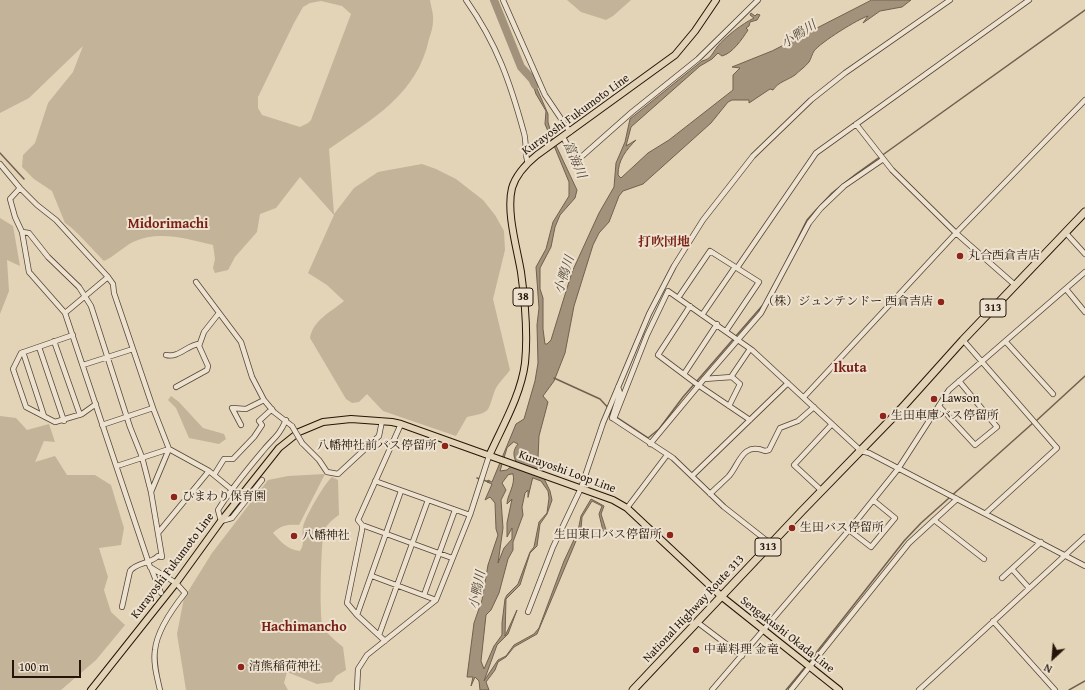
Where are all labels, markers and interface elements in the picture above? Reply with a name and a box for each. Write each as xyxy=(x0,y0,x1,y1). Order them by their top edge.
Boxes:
water label: 小鴨川 xyxy=(778,18,820,52)
street label: Kurayoshi Fukumoto Line xyxy=(520,71,632,159)
water label: 富海川 xyxy=(559,139,589,181)
district label: Midorimachi xyxy=(128,216,208,232)
district label: 打吹団地 xyxy=(638,235,690,251)
place label: 丸合西倉吉店 xyxy=(968,249,1040,263)
marker: 丸合西倉吉店 xyxy=(955,251,965,261)
water label: 小鴨川 xyxy=(552,254,578,296)
road number: 38 xyxy=(513,288,533,306)
place label: （株）ジュンテンドー 西倉吉店 xyxy=(762,295,933,309)
marker: （株）ジュンテンドー 西倉吉店 xyxy=(936,297,946,307)
road number: 313 xyxy=(980,299,1006,317)
district label: Ikuta xyxy=(833,360,867,376)
place label: Lawson xyxy=(942,392,979,406)
marker: Lawson xyxy=(929,394,939,404)
place label: 生田車庫バス停留所 xyxy=(891,409,999,423)
marker: 生田車庫バス停留所 xyxy=(878,411,888,421)
place label: 八幡神社前バス停留所 xyxy=(317,439,437,453)
marker: 八幡神社前バス停留所 xyxy=(440,441,450,451)
street label: Kurayoshi Loop Line xyxy=(516,448,618,496)
place label: ひまわり保育園 xyxy=(182,490,266,504)
marker: ひまわり保育園 xyxy=(169,492,179,502)
street label: Kurayoshi Fukumoto Line xyxy=(128,510,218,622)
place label: 生田バス停留所 xyxy=(800,521,884,535)
marker: 生田バス停留所 xyxy=(787,523,797,533)
place label: 生田東口バス停留所 xyxy=(554,528,662,542)
place label: 八幡神社 xyxy=(302,529,350,543)
marker: 生田東口バス停留所 xyxy=(665,530,675,540)
marker: 八幡神社 xyxy=(289,531,299,541)
road number: 313 xyxy=(755,538,781,556)
street label: National Highway Route 313 xyxy=(640,552,748,666)
water label: 小鴨川 xyxy=(467,569,489,611)
street label: Sengakushi Okada Line xyxy=(737,594,837,676)
district label: Hachimancho xyxy=(261,619,347,635)
north arrow xyxy=(1033,638,1073,678)
place label: 中華料理 金竜 xyxy=(704,643,779,657)
marker: 中華料理 金竜 xyxy=(691,645,701,655)
scale bar xyxy=(14,652,83,678)
text: 100 m xyxy=(19,658,49,675)
place label: 清熊稲荷神社 xyxy=(249,660,321,674)
text: N xyxy=(1041,660,1055,678)
marker: 清熊稲荷神社 xyxy=(236,662,246,672)

